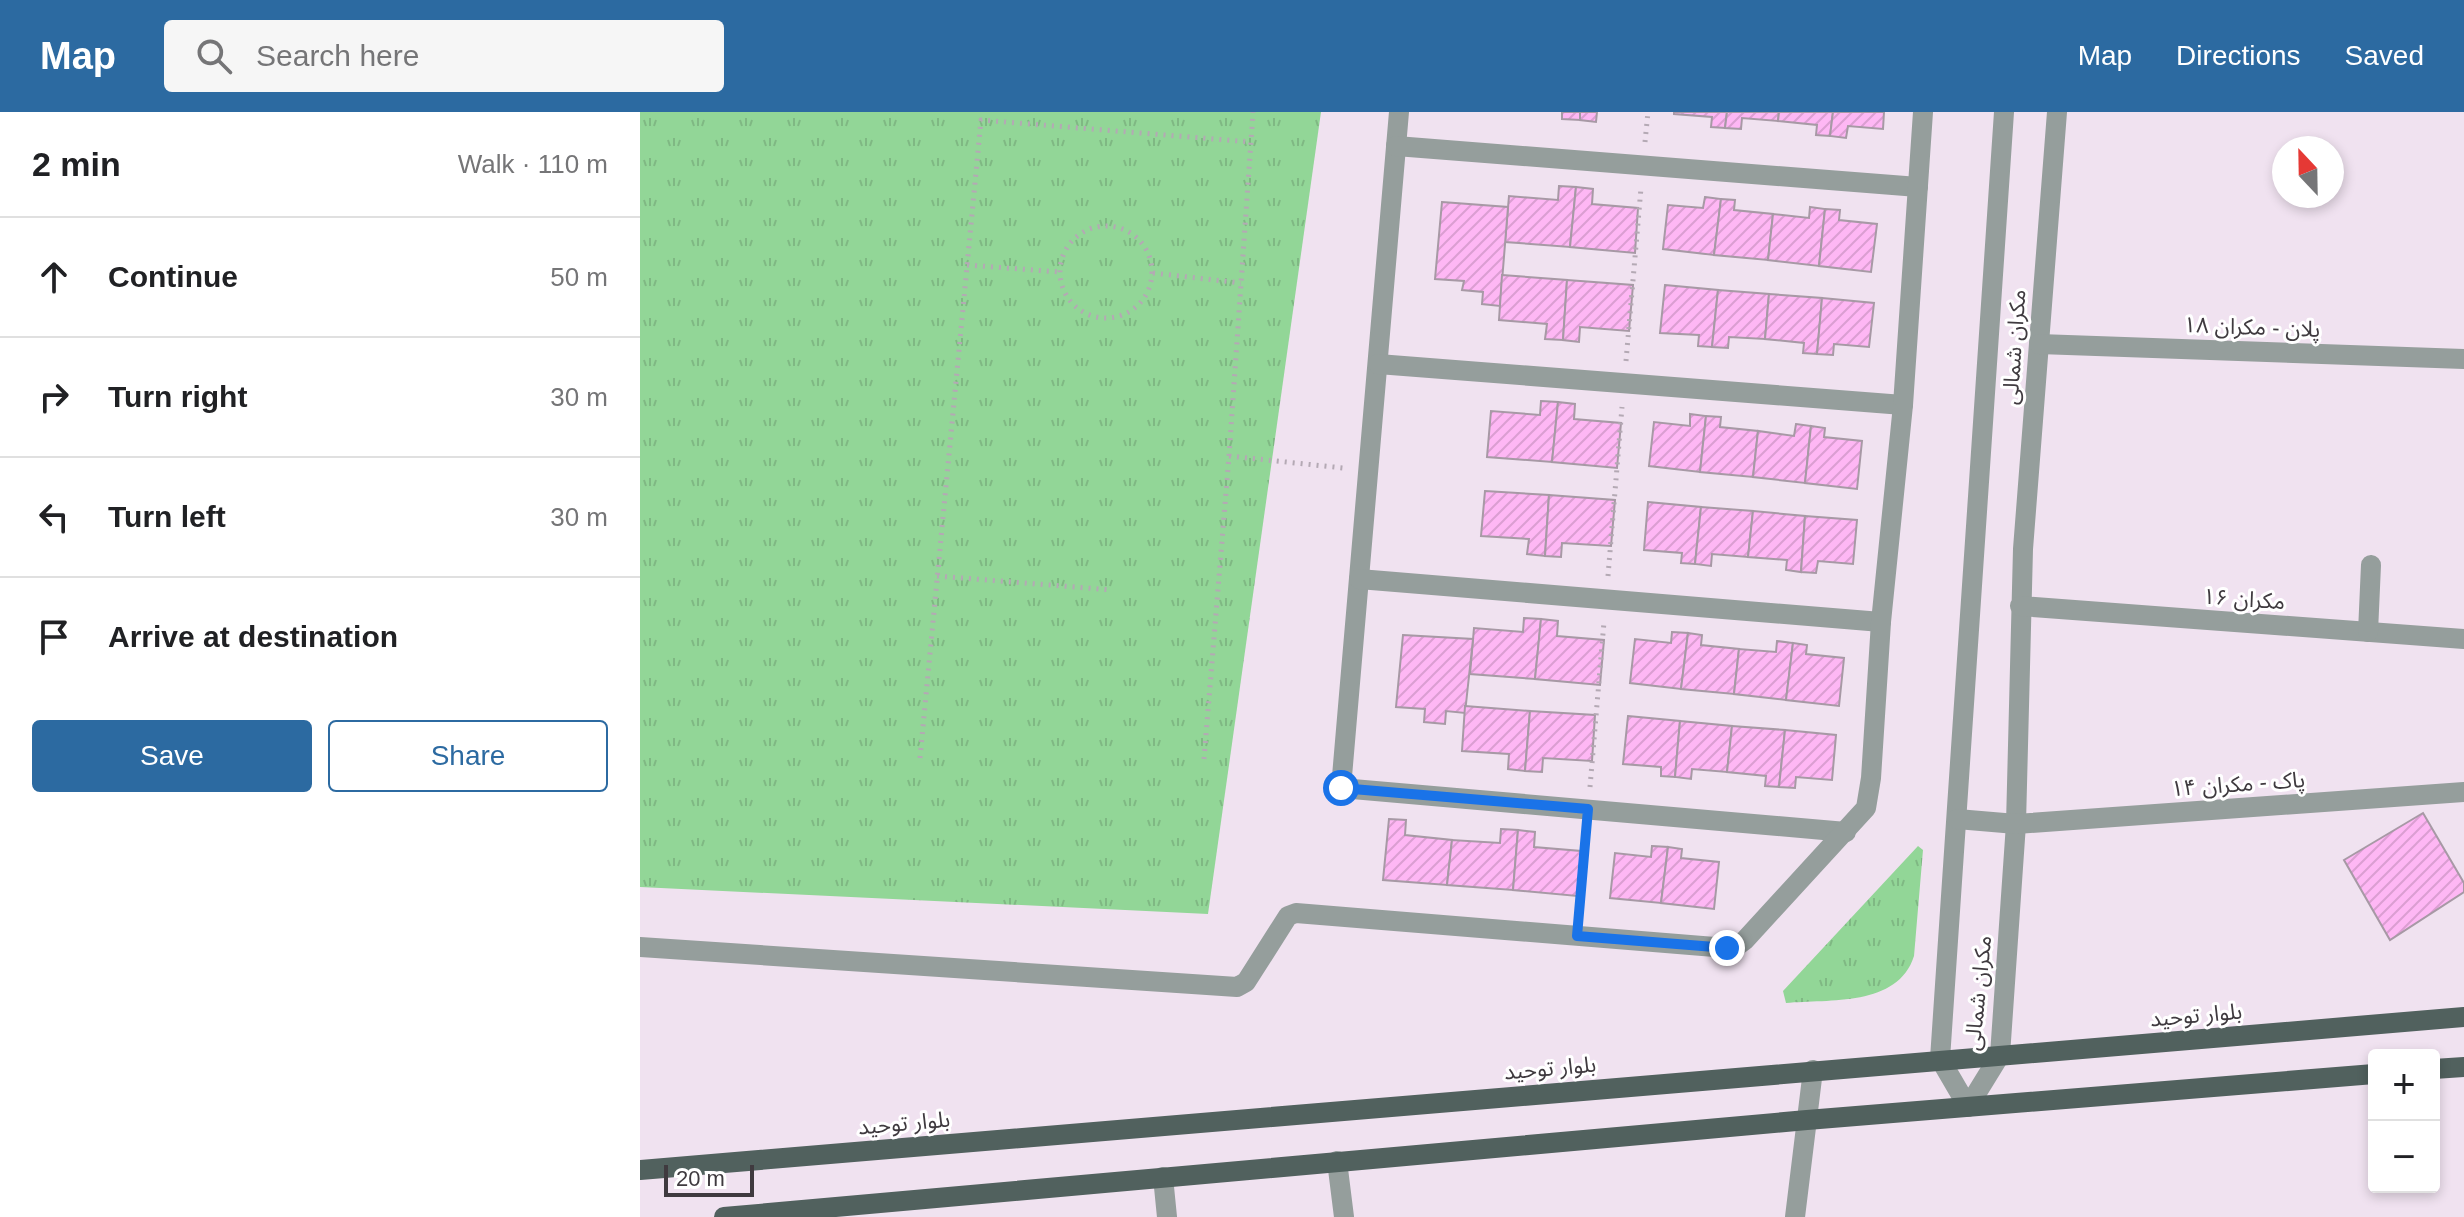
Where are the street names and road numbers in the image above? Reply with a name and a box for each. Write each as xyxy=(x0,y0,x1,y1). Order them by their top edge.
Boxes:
street label: مکران شمالی xyxy=(1997,288,2031,406)
street label: پلان - مکران ۱۸ xyxy=(2183,312,2321,344)
street label: مکران ۱۶ xyxy=(2202,584,2286,614)
street label: پاک - مکران ۱۴ xyxy=(2170,767,2306,803)
street label: مکران شمالی xyxy=(1960,934,1996,1052)
street label: بلوار توحید xyxy=(2149,999,2243,1032)
street label: بلوار توحید xyxy=(1503,1052,1597,1085)
street label: بلوار توحید xyxy=(857,1107,951,1140)

